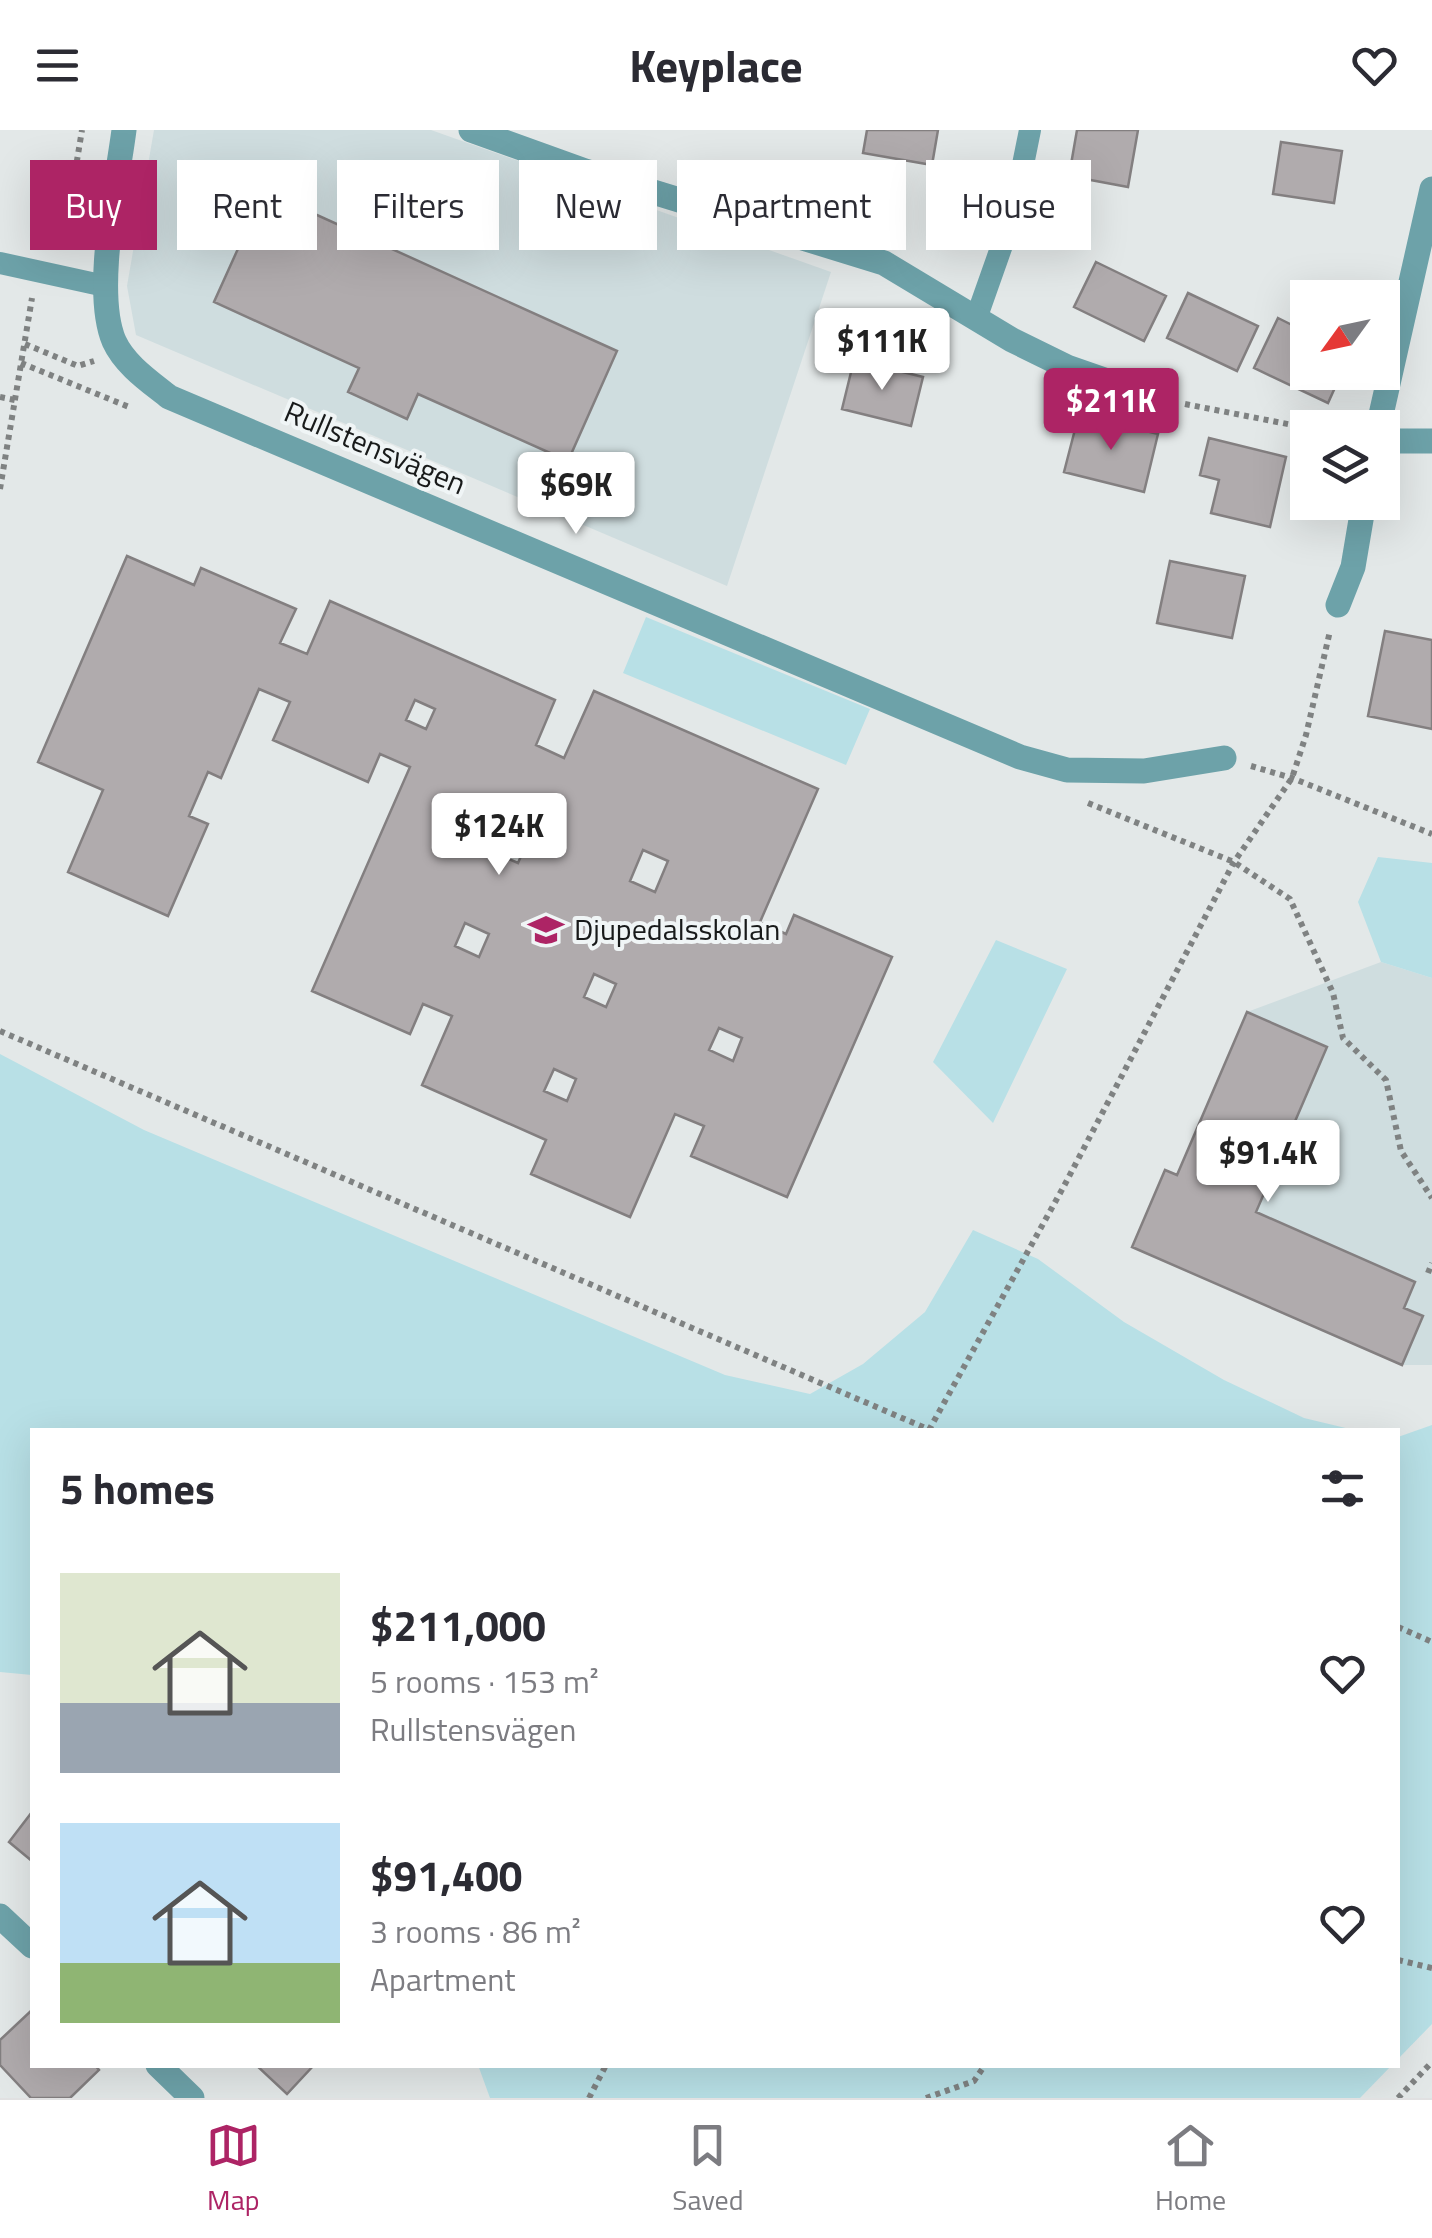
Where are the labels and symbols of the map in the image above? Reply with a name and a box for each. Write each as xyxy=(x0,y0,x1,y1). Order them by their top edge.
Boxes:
north arrow xyxy=(1290,280,1400,390)
pin: $111K xyxy=(812,308,952,393)
pin: $211K xyxy=(1041,368,1181,453)
street label: Rullstensvägen xyxy=(277,388,473,506)
pin: $69K xyxy=(517,452,635,537)
pin: $124K xyxy=(429,793,569,878)
place label: Djupedalsskolan xyxy=(574,906,780,952)
school or university icon: Djupedalsskolan xyxy=(527,911,565,949)
pin: $91.4K xyxy=(1187,1120,1349,1205)

